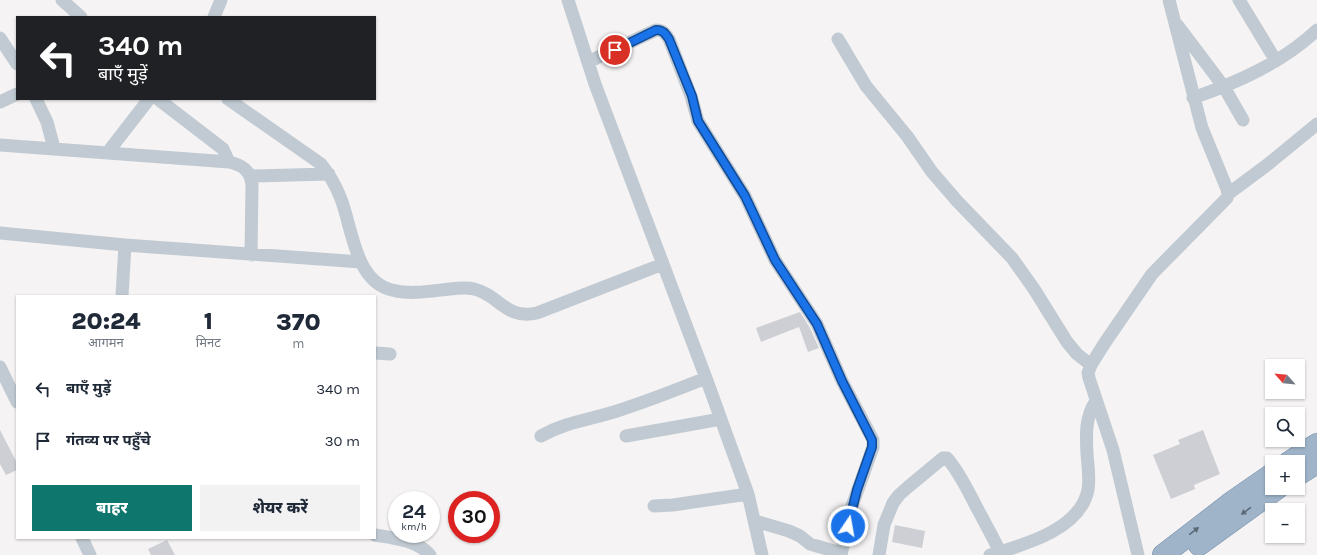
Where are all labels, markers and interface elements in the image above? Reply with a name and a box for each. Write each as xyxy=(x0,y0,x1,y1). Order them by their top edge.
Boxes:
text: 340 m xyxy=(98,29,183,62)
icon: left xyxy=(32,32,84,84)
pin xyxy=(598,33,632,67)
icon: arrive xyxy=(604,39,626,61)
text: बाएँ मुड़ें xyxy=(98,63,148,85)
text: 20:24 xyxy=(71,307,141,335)
text: 1 xyxy=(204,307,213,335)
text: 370 xyxy=(276,308,321,336)
text: आगमन xyxy=(88,335,124,350)
text: मिनट xyxy=(196,335,221,350)
text: m xyxy=(292,336,304,351)
north arrow xyxy=(1265,359,1305,399)
map controls xyxy=(1265,359,1305,543)
icon: left xyxy=(32,378,54,400)
text: बाएँ मुड़ें xyxy=(66,379,111,397)
text: 340 m xyxy=(316,380,360,398)
button: search xyxy=(1265,407,1305,447)
icon: arrive xyxy=(32,430,54,452)
text: गंतव्य पर पहुँचे xyxy=(66,431,151,449)
text: 30 m xyxy=(325,432,360,450)
button: + xyxy=(1265,455,1305,495)
button: बाहर xyxy=(32,485,192,531)
button: शेयर करें xyxy=(200,485,360,531)
speed limit sign: 30 xyxy=(448,491,500,543)
text: 24 xyxy=(402,500,426,523)
button: − xyxy=(1265,503,1305,543)
position arrow xyxy=(827,505,869,547)
one-way arrow xyxy=(1241,506,1252,515)
text: km/h xyxy=(401,521,427,533)
one-way arrow xyxy=(1189,528,1199,536)

